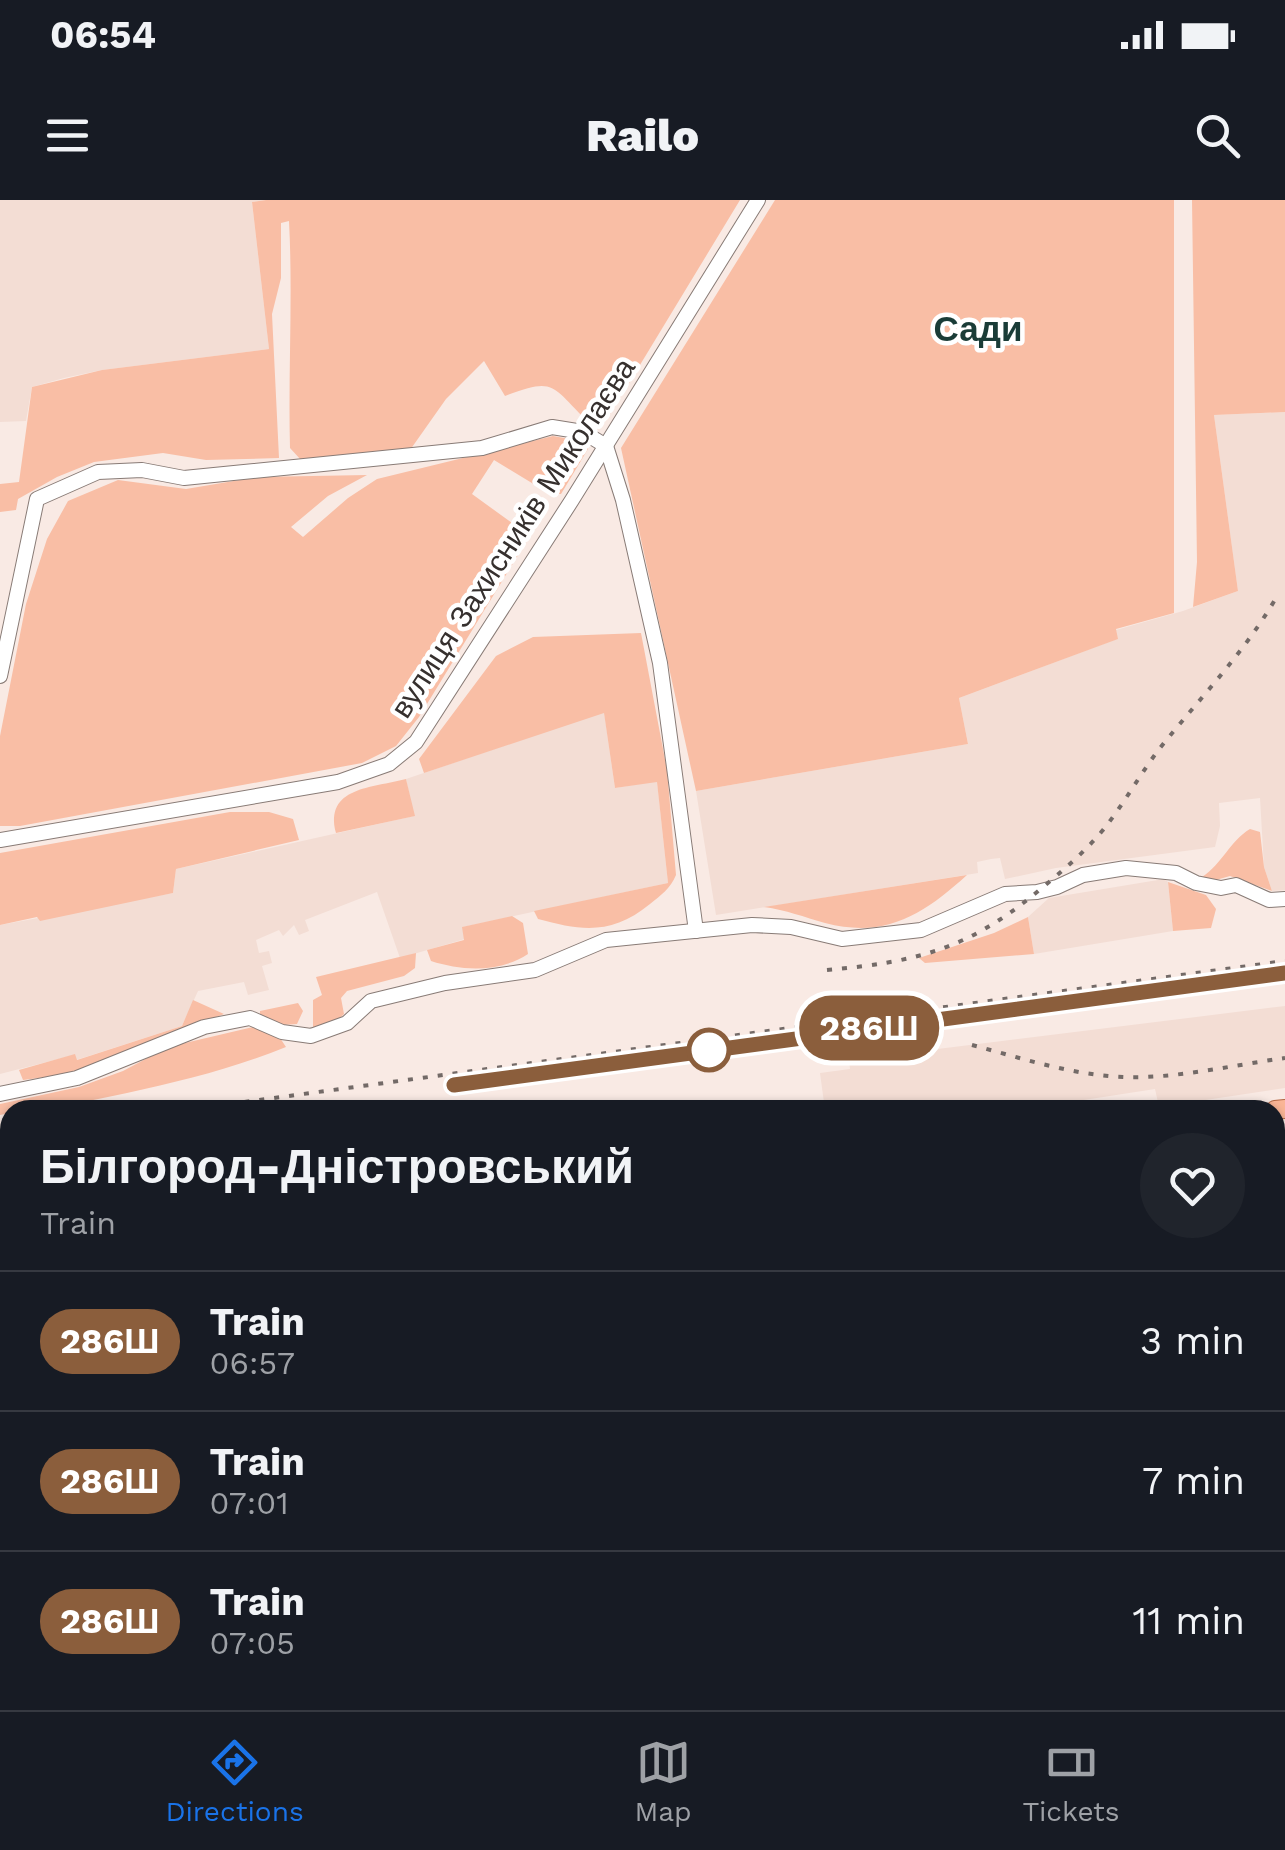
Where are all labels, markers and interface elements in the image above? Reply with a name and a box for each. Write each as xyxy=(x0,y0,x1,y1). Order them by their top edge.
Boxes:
text: 06:54 xyxy=(50,13,156,57)
icon: menu xyxy=(40,108,95,163)
icon: search xyxy=(1190,108,1245,163)
text: Railo xyxy=(586,109,699,162)
district label: Сади xyxy=(934,308,1022,350)
street label: вулиця Захисників Миколаєва xyxy=(383,351,642,724)
line badge: 286Ш xyxy=(799,996,939,1060)
text: 286Ш xyxy=(819,1007,919,1049)
unlabelled marker xyxy=(688,1029,730,1071)
button: heart xyxy=(1140,1133,1245,1238)
text: Білгород-Дністровський xyxy=(40,1138,634,1195)
text: Train xyxy=(40,1204,116,1242)
text: Train xyxy=(210,1300,305,1344)
text: 3 min xyxy=(1140,1319,1245,1363)
text: 286Ш xyxy=(60,1320,160,1362)
text: 06:57 xyxy=(210,1344,295,1382)
text: Train xyxy=(210,1440,305,1484)
text: 7 min xyxy=(1142,1459,1245,1503)
text: 286Ш xyxy=(60,1460,160,1502)
text: 07:01 xyxy=(210,1484,289,1522)
text: Train xyxy=(210,1580,305,1624)
text: 11 min xyxy=(1133,1599,1245,1643)
text: 286Ш xyxy=(60,1600,160,1642)
text: 07:05 xyxy=(210,1624,295,1662)
tab: Directions xyxy=(165,1735,304,1828)
tab: Map xyxy=(635,1735,692,1828)
tab: Tickets xyxy=(1022,1735,1120,1828)

